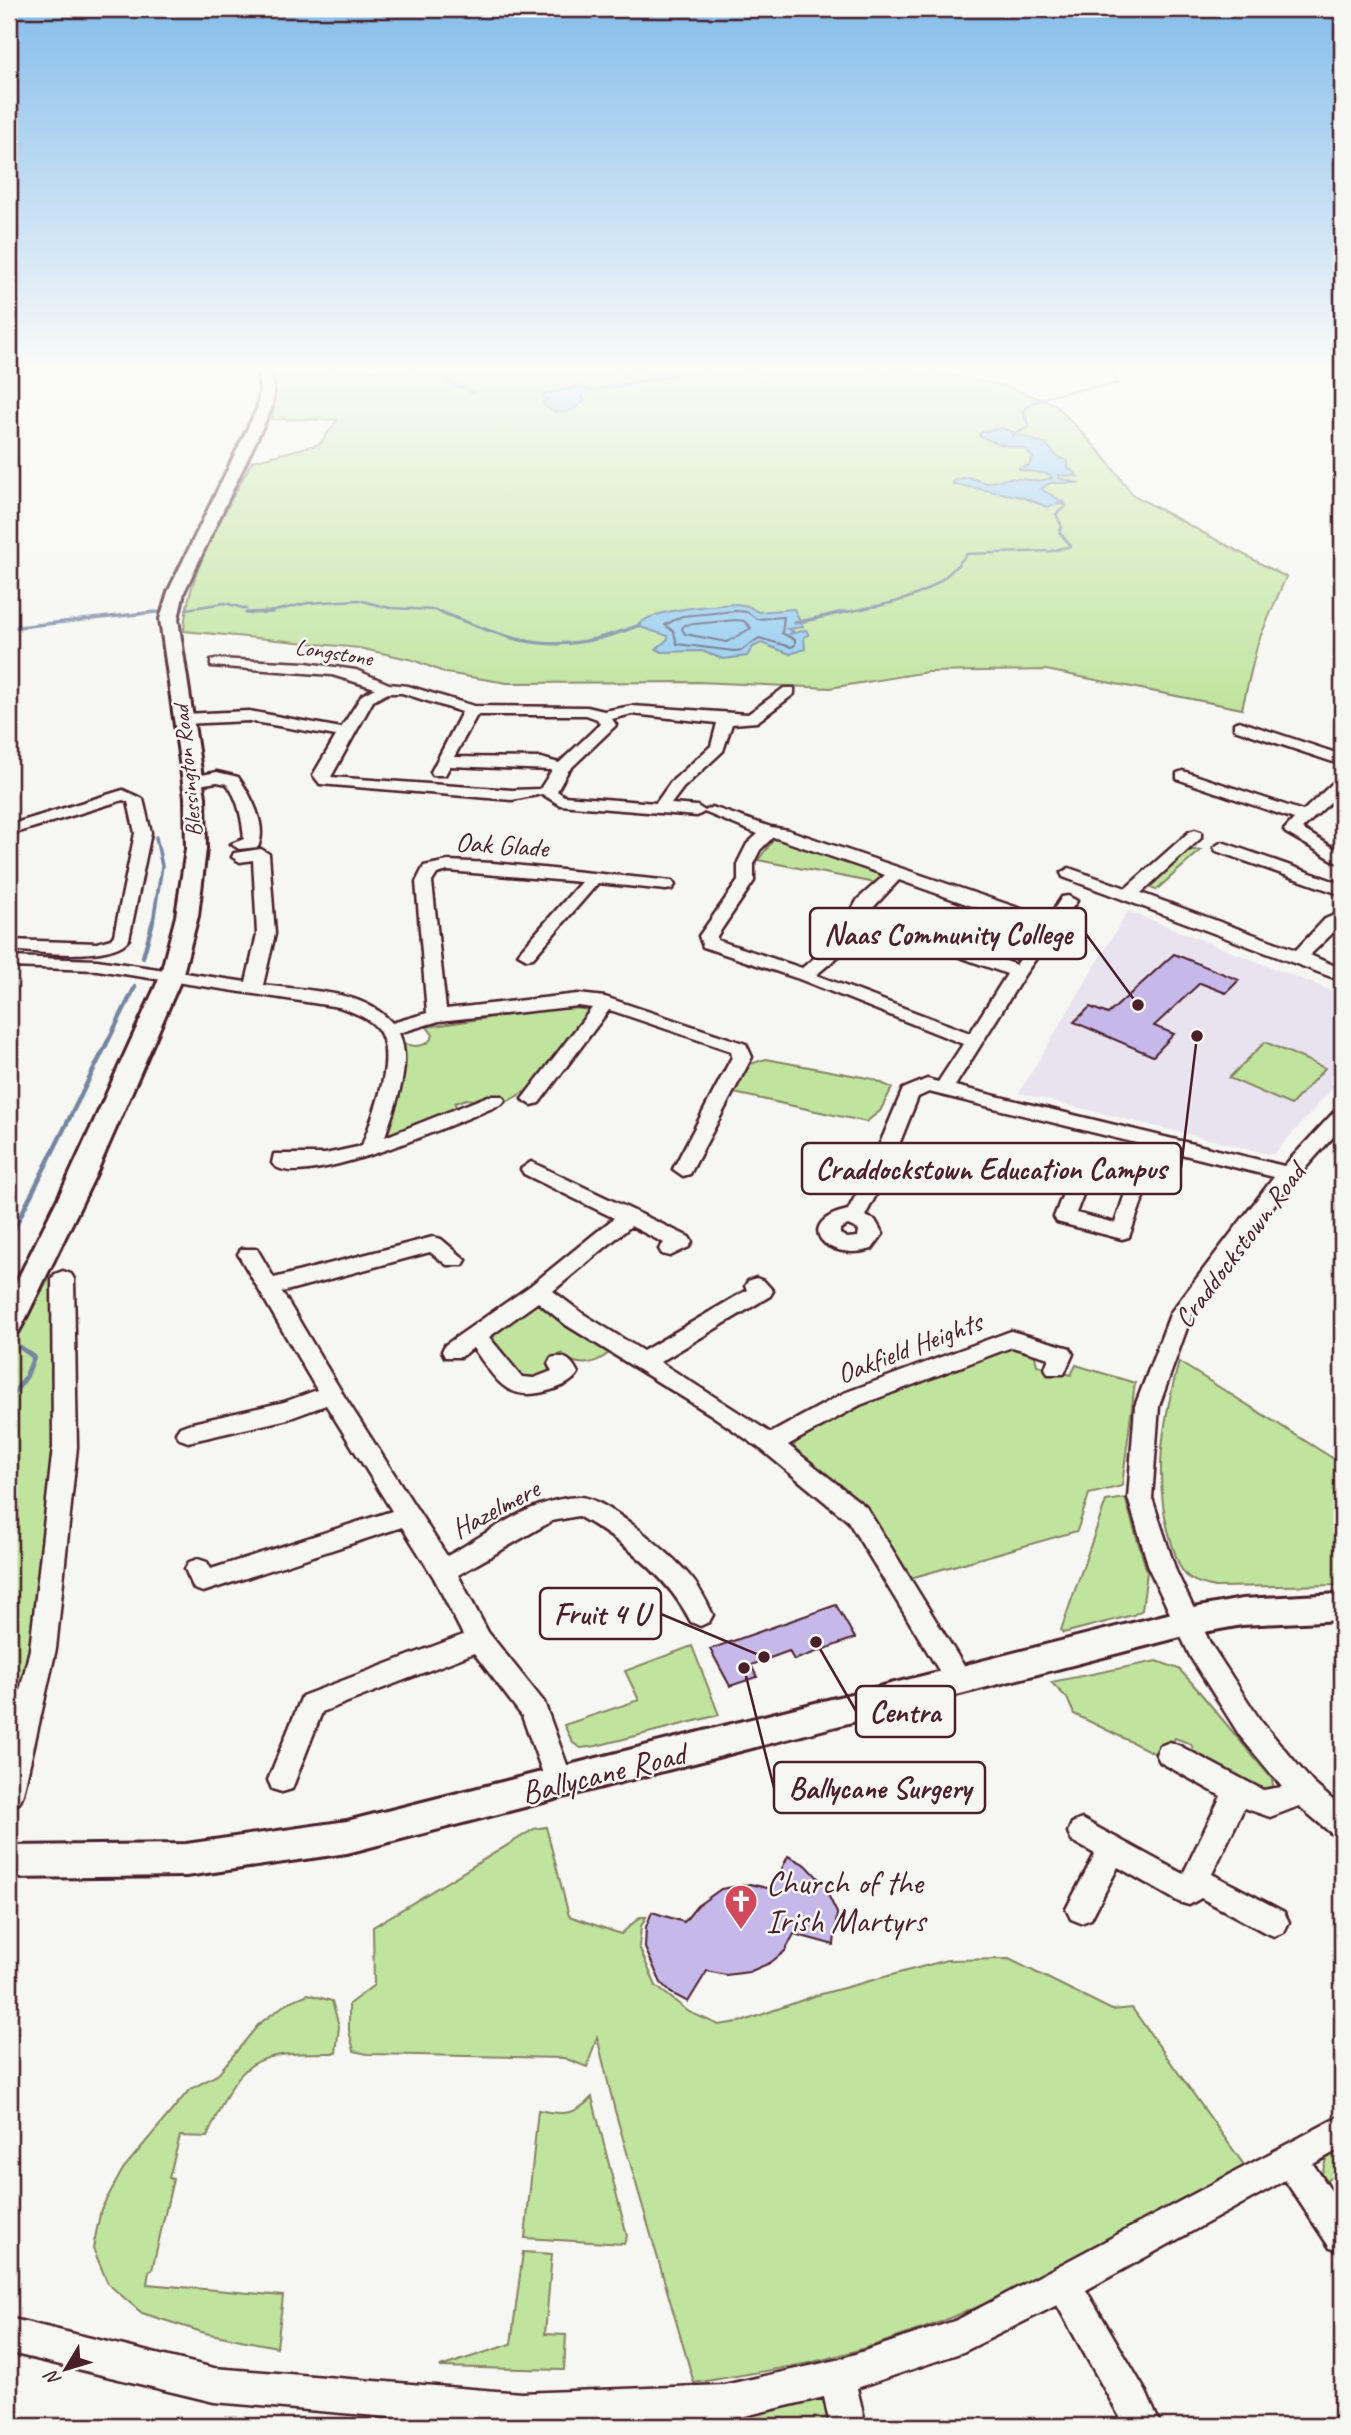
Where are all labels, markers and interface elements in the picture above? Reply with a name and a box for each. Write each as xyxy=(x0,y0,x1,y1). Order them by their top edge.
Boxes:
street label: Longstone xyxy=(293,632,376,673)
street label: Blessington Road xyxy=(166,700,209,838)
street label: Oak Glade xyxy=(454,824,551,865)
callout: Naas Community College xyxy=(810,908,1086,959)
text: Naas Community College xyxy=(824,915,1074,953)
callout: Craddockstown Education Campus xyxy=(802,1143,1181,1194)
text: Craddockstown Education Campus xyxy=(816,1150,1170,1188)
street label: Craddockstown Road xyxy=(1166,1153,1315,1334)
street label: Oakfield Heights xyxy=(832,1303,989,1391)
street label: Hazelmere xyxy=(445,1470,547,1546)
callout: Fruit 4 U xyxy=(540,1588,661,1639)
text: Fruit 4 U xyxy=(554,1595,654,1633)
callout: Centra xyxy=(856,1686,955,1737)
text: Centra xyxy=(869,1693,943,1731)
street label: Ballycane Road xyxy=(517,1731,695,1814)
callout: Ballycane Surgery xyxy=(774,1762,985,1813)
text: Ballycane Surgery xyxy=(789,1769,974,1807)
place label: Church of the Irish Martyrs xyxy=(766,1862,928,1942)
church icon: Church of the Irish Martyrs xyxy=(722,1882,760,1931)
north arrow xyxy=(32,2334,102,2404)
text: N xyxy=(38,2364,66,2391)

